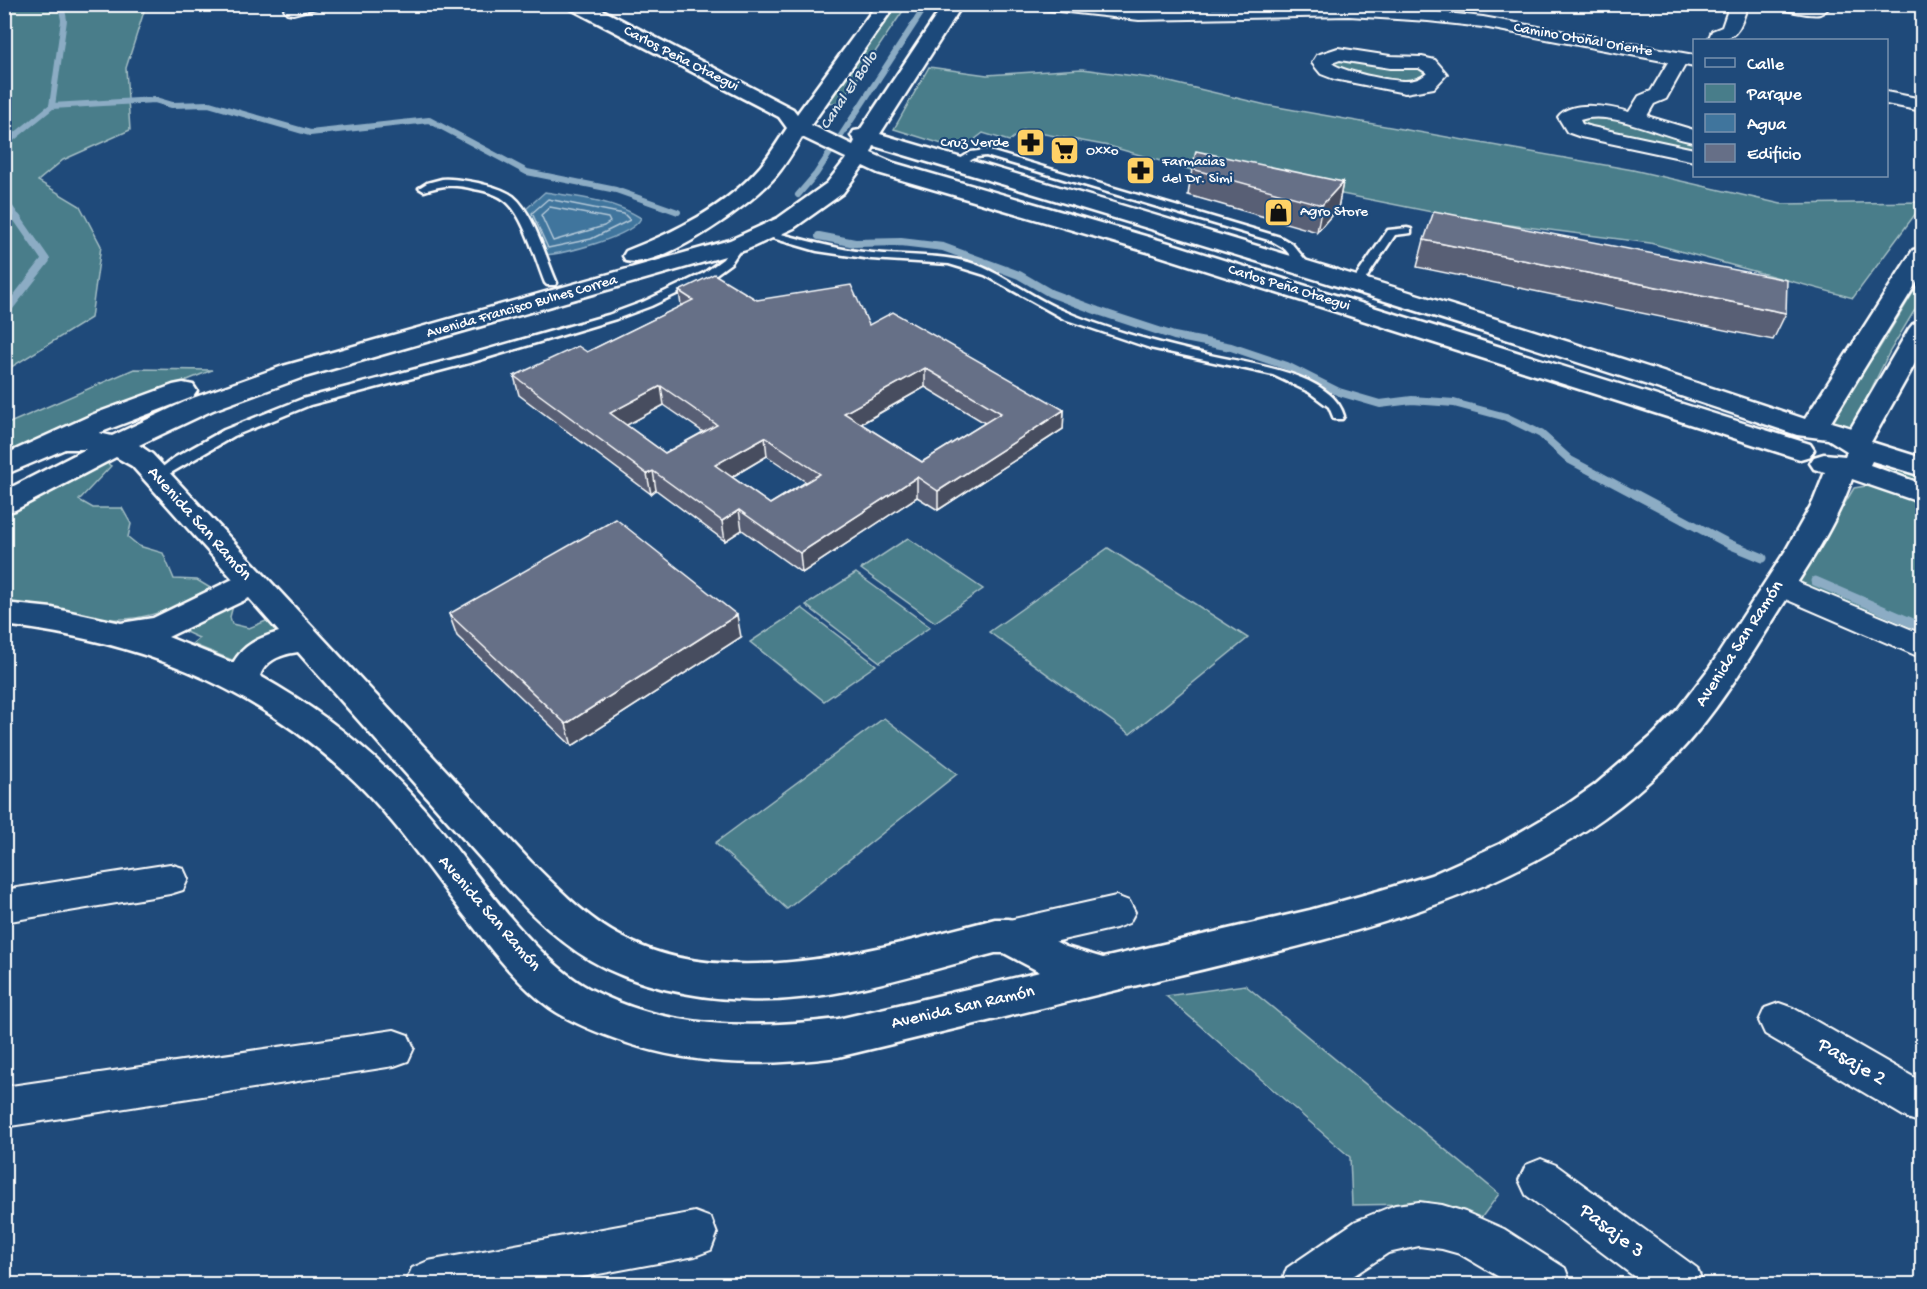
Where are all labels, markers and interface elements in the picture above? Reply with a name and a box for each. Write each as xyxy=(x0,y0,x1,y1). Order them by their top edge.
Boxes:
street label: Camino Otoñal Oriente xyxy=(1512,19,1654,61)
street label: Carlos Peña Otaegui xyxy=(620,22,742,96)
legend xyxy=(1693,39,1888,177)
water label: Canal El Bollo xyxy=(817,48,884,134)
text: Calle xyxy=(1747,55,1785,76)
text: Parque xyxy=(1746,85,1803,106)
text: Agua xyxy=(1747,115,1787,136)
pharmacy icon: Cruz Verde xyxy=(1014,127,1046,159)
place label: Cruz Verde xyxy=(940,134,1009,152)
supermarket icon: Oxxo xyxy=(1049,135,1081,167)
place label: Oxxo xyxy=(1086,142,1119,160)
text: Edificio xyxy=(1747,145,1801,166)
place label: Farmacias del Dr. Simi xyxy=(1161,153,1233,188)
pharmacy icon: Farmacias del Dr. Simi xyxy=(1125,155,1157,187)
shop icon: Agro Store xyxy=(1263,196,1295,228)
place label: Agro Store xyxy=(1300,203,1368,221)
street label: Carlos Peña Otaegui xyxy=(1226,261,1352,315)
street label: Avenida Francisco Bulnes Correa xyxy=(425,271,620,343)
street label: Avenida San Ramón xyxy=(142,463,256,586)
street label: Avenida San Ramón xyxy=(1691,577,1789,711)
street label: Avenida San Ramón xyxy=(433,852,545,976)
street label: Avenida San Ramón xyxy=(889,981,1037,1035)
street label: Pasaje 2 xyxy=(1811,1033,1890,1093)
street label: Pasaje 3 xyxy=(1573,1199,1649,1265)

